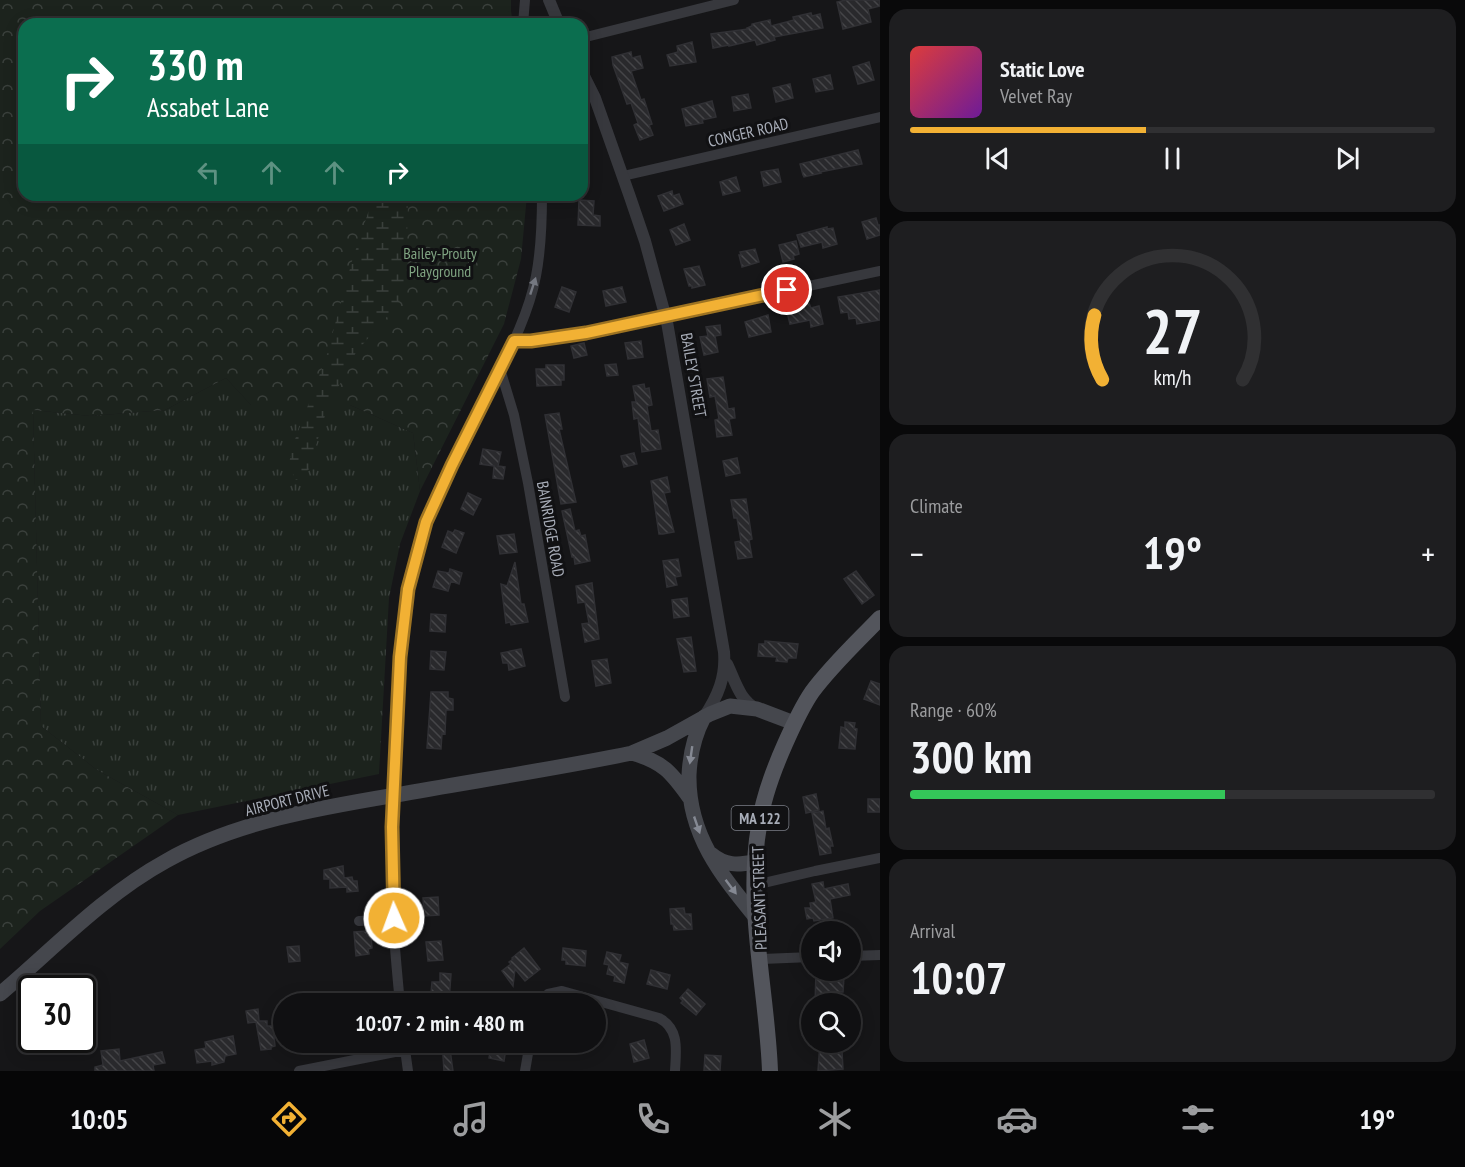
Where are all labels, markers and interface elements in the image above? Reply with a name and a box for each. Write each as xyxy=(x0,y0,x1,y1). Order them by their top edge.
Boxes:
text: 330 m xyxy=(147,37,244,92)
icon: right xyxy=(48,42,126,120)
text: Static Love xyxy=(1000,55,1085,83)
text: Velvet Ray xyxy=(1000,83,1072,109)
text: Assabet Lane xyxy=(147,90,269,124)
street label: CONGER ROAD xyxy=(706,113,790,151)
icon: previous xyxy=(981,142,1014,175)
icon: pause xyxy=(1156,142,1189,175)
icon: next xyxy=(1331,142,1364,175)
icon: left xyxy=(192,156,225,189)
icon: ahead xyxy=(255,156,288,189)
icon: ahead xyxy=(318,156,351,189)
icon: right xyxy=(381,156,414,189)
park label: Bailey-Prouty Playground xyxy=(403,243,477,281)
pin xyxy=(761,264,812,315)
icon: arrive xyxy=(770,273,803,306)
one-way arrow xyxy=(529,277,538,295)
text: 27 xyxy=(1143,290,1202,371)
street label: BAILEY STREET xyxy=(677,331,711,419)
text: km/h xyxy=(1153,364,1192,392)
street label: BAINRIDGE ROAD xyxy=(533,479,569,579)
text: Climate xyxy=(910,493,963,519)
text: 19° xyxy=(1143,523,1202,581)
text: − xyxy=(910,532,924,575)
text: + xyxy=(1421,532,1435,575)
text: Range · 60% xyxy=(910,697,997,723)
text: 300 km xyxy=(910,727,1032,785)
one-way arrow xyxy=(686,746,695,765)
street label: AIRPORT DRIVE xyxy=(243,780,331,820)
road number: MA 122 xyxy=(732,806,789,830)
one-way arrow xyxy=(693,816,703,834)
street label: PLEASANT STREET xyxy=(747,846,771,950)
one-way arrow xyxy=(725,878,737,894)
position arrow xyxy=(362,886,426,950)
text: Arrival xyxy=(910,918,955,944)
map controls xyxy=(801,921,861,1053)
button: sound xyxy=(801,921,861,981)
text: 10:07 xyxy=(910,948,1007,1006)
speed limit sign: 30 xyxy=(18,975,96,1053)
button: search xyxy=(801,993,861,1053)
text: 10:07 · 2 min · 480 m xyxy=(355,1009,524,1037)
icon: directions xyxy=(268,1098,310,1140)
icon: music xyxy=(450,1098,492,1140)
icon: phone xyxy=(632,1098,674,1140)
icon: climate xyxy=(814,1098,856,1140)
icon: car xyxy=(996,1098,1038,1140)
icon: filters xyxy=(1177,1098,1219,1140)
text: 10:05 xyxy=(70,1102,128,1136)
text: 19° xyxy=(1359,1102,1395,1136)

